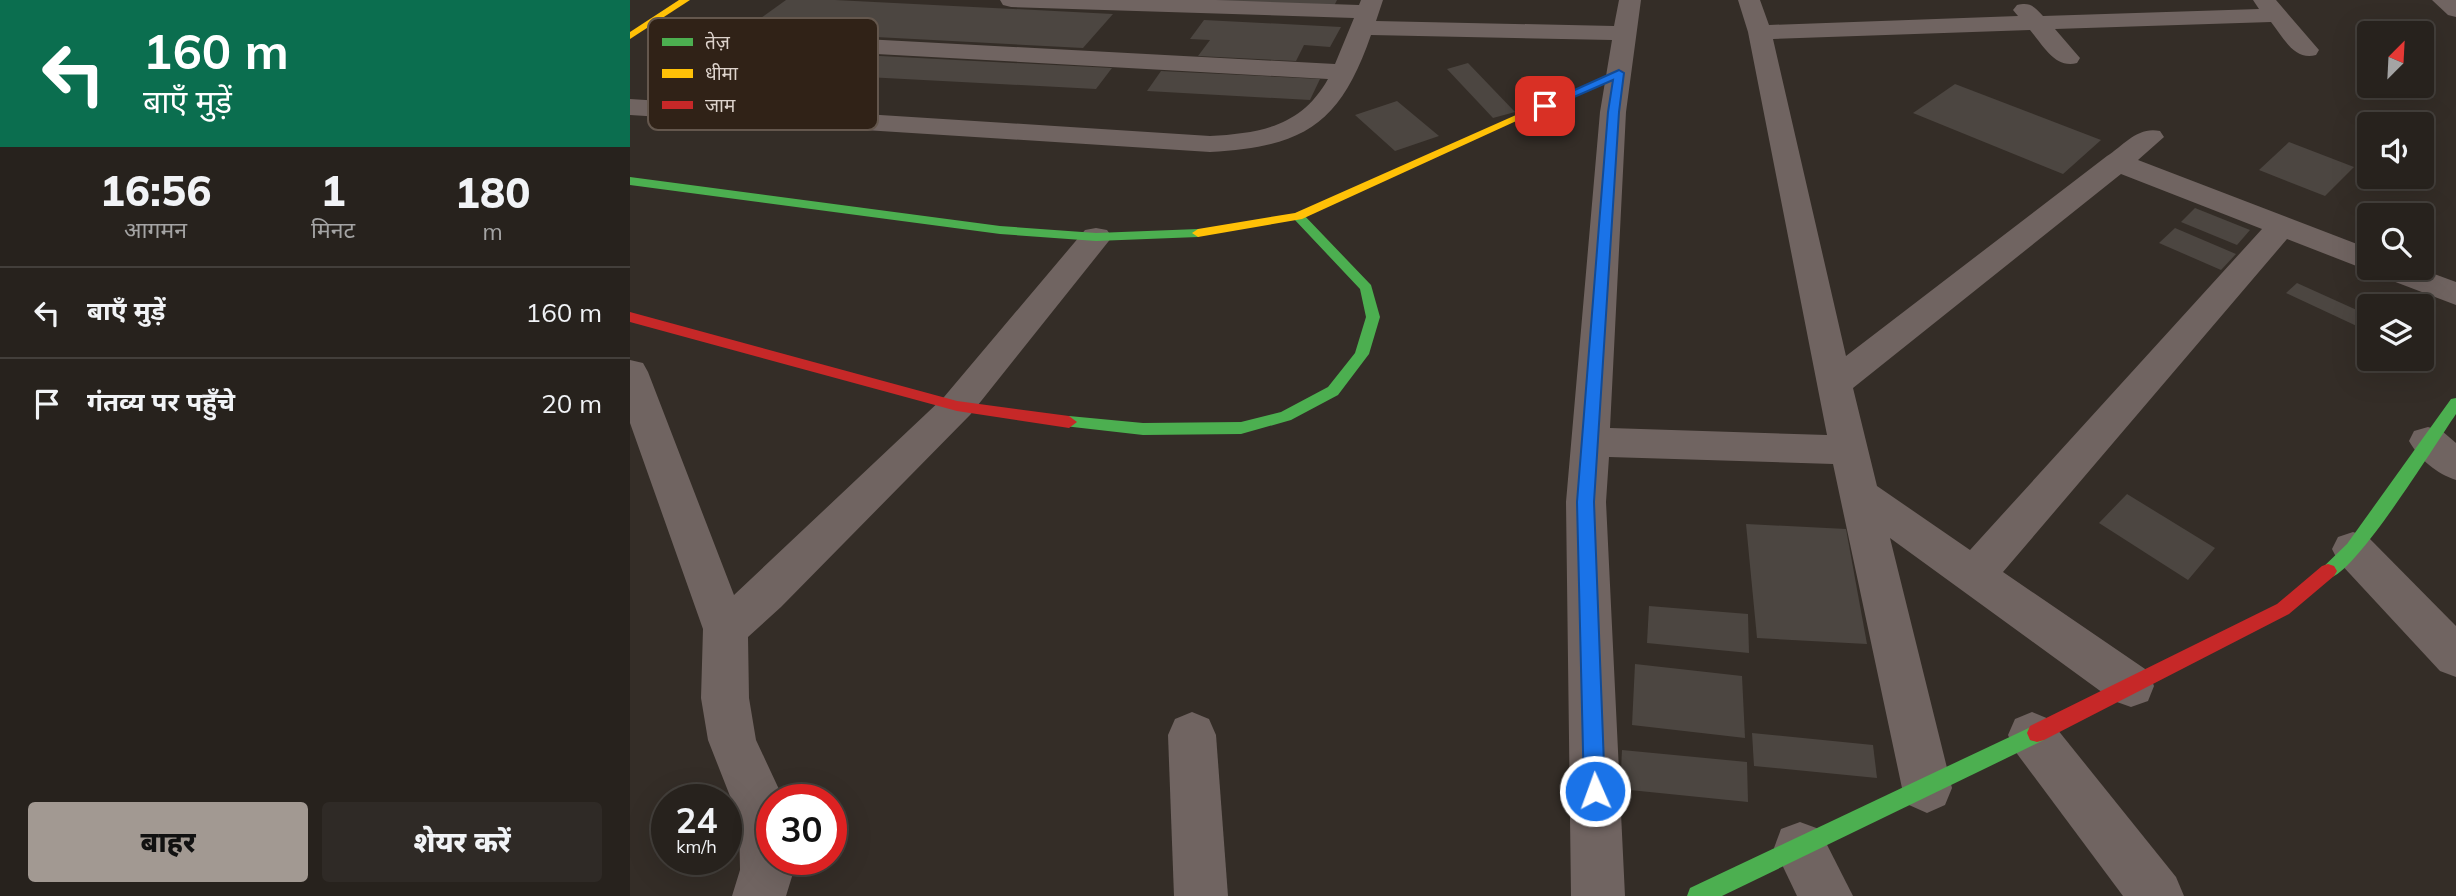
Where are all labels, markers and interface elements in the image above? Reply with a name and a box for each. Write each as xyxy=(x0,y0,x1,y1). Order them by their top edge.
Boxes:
legend xyxy=(648,18,878,130)
text: 160 m xyxy=(143,20,289,81)
north arrow xyxy=(2357,21,2434,98)
map controls xyxy=(2357,21,2434,371)
icon: left xyxy=(28,28,119,119)
text: तेज़ xyxy=(705,30,731,54)
text: धीमा xyxy=(705,61,739,85)
pin xyxy=(1515,76,1575,136)
text: बाएँ मुड़ें xyxy=(143,81,232,121)
icon: arrive xyxy=(1526,87,1564,125)
text: जाम xyxy=(705,93,736,117)
button: sound xyxy=(2357,112,2434,189)
text: 16:56 xyxy=(100,164,211,217)
text: 1 xyxy=(320,164,346,217)
text: 180 xyxy=(455,166,530,219)
button: search xyxy=(2357,203,2434,280)
text: आगमन xyxy=(124,215,187,244)
text: मिनट xyxy=(311,215,355,244)
text: m xyxy=(482,217,503,246)
icon: left xyxy=(28,294,66,332)
text: बाएँ मुड़ें xyxy=(87,294,165,327)
button: layers xyxy=(2357,294,2434,371)
text: 160 m xyxy=(526,296,602,329)
icon: arrive xyxy=(28,385,66,423)
text: गंतव्य पर पहुँचे xyxy=(87,385,235,418)
text: 20 m xyxy=(541,387,602,420)
position arrow xyxy=(1558,754,1632,828)
speed limit sign: 30 xyxy=(756,784,847,875)
text: 24 xyxy=(675,798,718,842)
button: बाहर xyxy=(28,802,308,882)
button: शेयर करें xyxy=(322,802,602,882)
text: km/h xyxy=(676,835,717,858)

